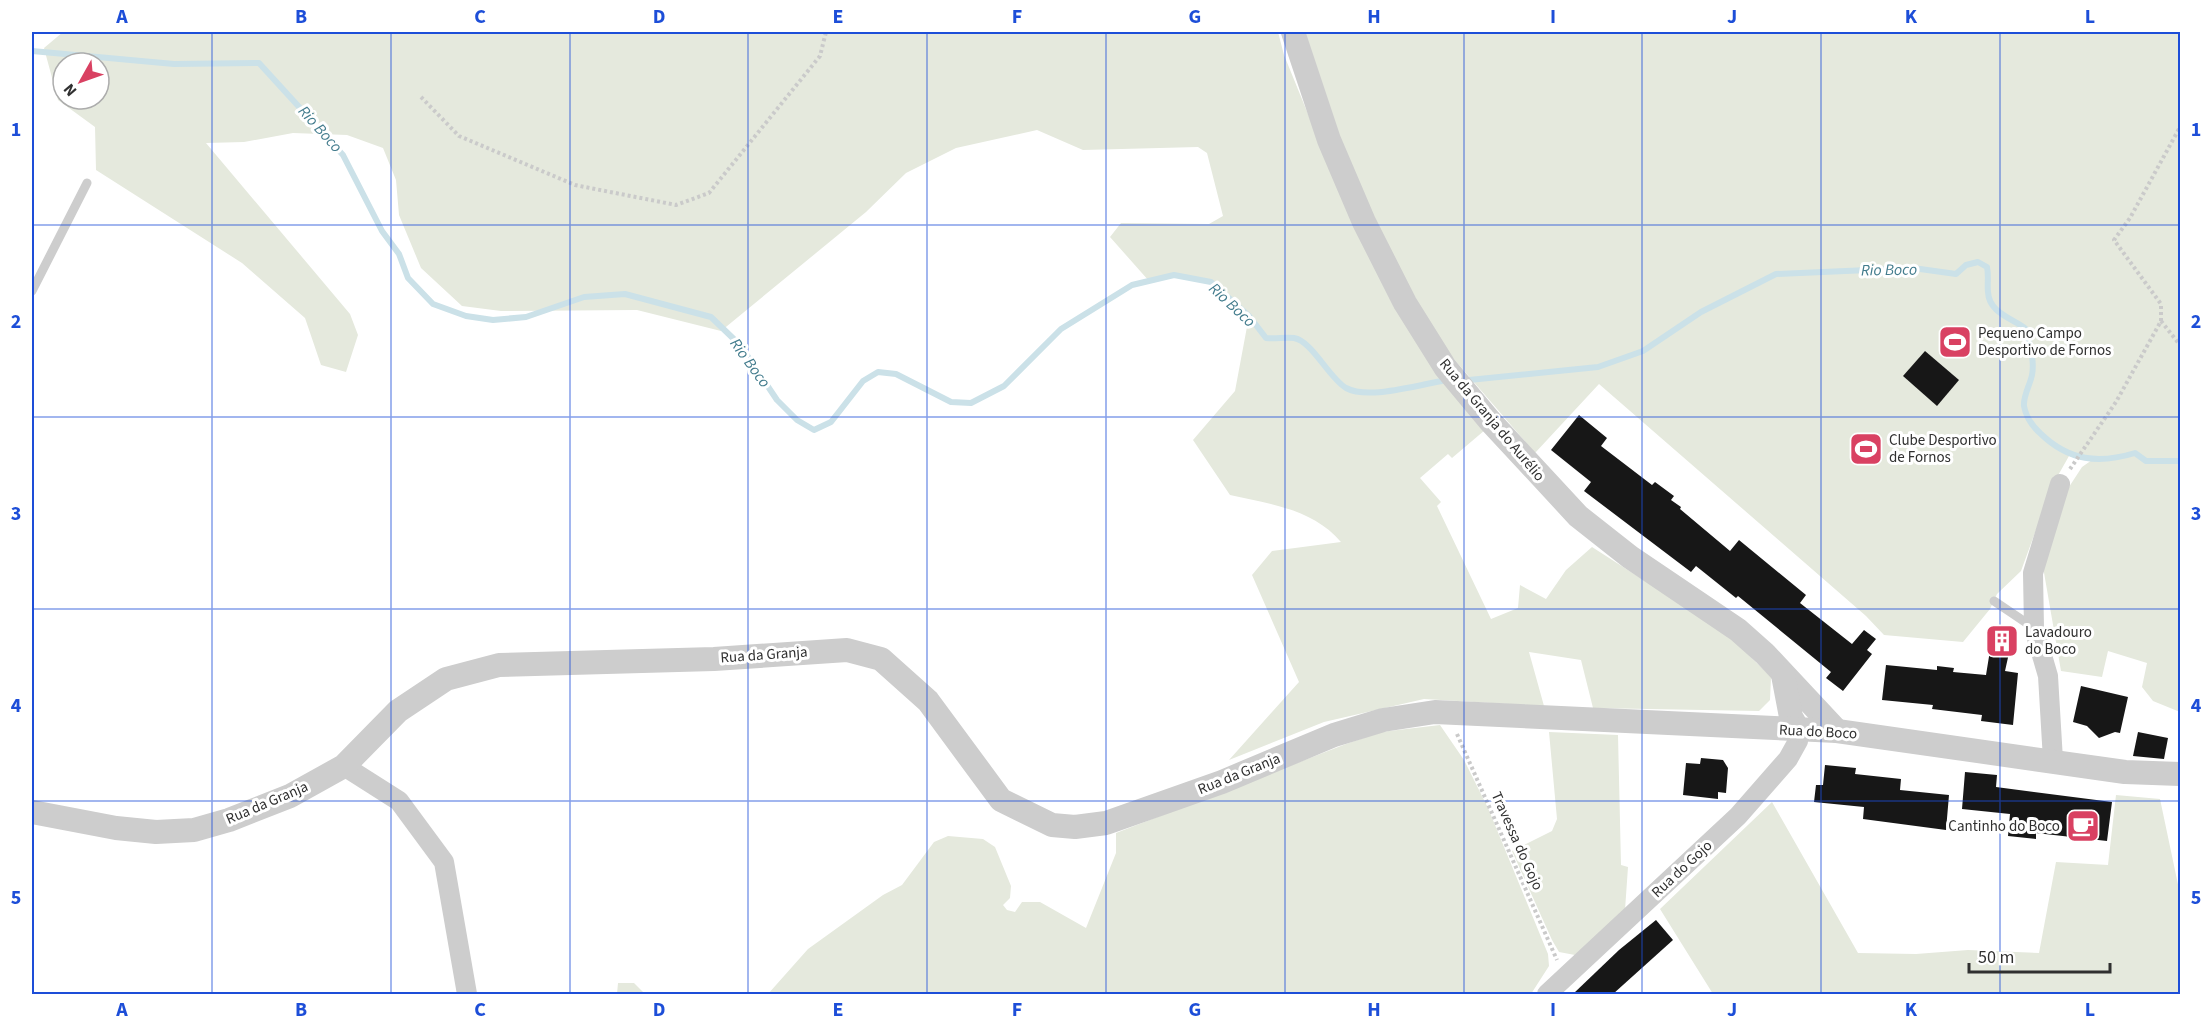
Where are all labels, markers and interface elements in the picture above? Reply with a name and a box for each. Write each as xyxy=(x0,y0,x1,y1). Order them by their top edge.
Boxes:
text: A xyxy=(115,3,128,31)
text: B xyxy=(295,3,307,31)
text: C xyxy=(474,3,486,31)
text: D xyxy=(653,3,665,31)
text: E xyxy=(833,3,843,31)
text: F xyxy=(1012,3,1022,31)
text: G xyxy=(1189,3,1201,31)
text: H xyxy=(1367,3,1381,31)
text: I xyxy=(1550,3,1556,31)
text: J xyxy=(1727,3,1737,31)
text: K xyxy=(1905,3,1918,31)
text: L xyxy=(2085,3,2095,31)
north arrow xyxy=(51,51,111,111)
text: N xyxy=(58,79,82,101)
water label: Rio Boco xyxy=(293,101,347,157)
text: 1 xyxy=(11,116,21,144)
text: 1 xyxy=(2191,116,2201,144)
water label: Rio Boco xyxy=(1861,259,1917,281)
water label: Rio Boco xyxy=(1204,278,1260,332)
text: 2 xyxy=(11,308,21,336)
text: 2 xyxy=(2191,308,2201,336)
place label: Pequeno Campo Desportivo de Fornos xyxy=(1978,323,2111,361)
sports icon: Pequeno Campo Desportivo de Fornos xyxy=(1937,324,1973,360)
water label: Rio Boco xyxy=(725,334,775,392)
street label: Rua da Granja do Aurélio xyxy=(1434,354,1550,486)
place label: Clube Desportivo de Fornos xyxy=(1889,430,1997,468)
sports icon: Clube Desportivo de Fornos xyxy=(1848,431,1884,467)
text: 3 xyxy=(11,500,21,528)
text: 3 xyxy=(2191,500,2201,528)
place label: Lavadouro do Boco xyxy=(2025,622,2092,660)
building icon: Lavadouro do Boco xyxy=(1984,623,2020,659)
street label: Rua da Granja xyxy=(720,641,808,669)
text: 4 xyxy=(11,692,22,720)
text: 4 xyxy=(2191,692,2202,720)
street label: Rua do Boco xyxy=(1778,719,1858,745)
street label: Rua da Granja xyxy=(1195,748,1283,800)
street label: Rua da Granja xyxy=(223,776,311,830)
street label: Travessa do Gojo xyxy=(1486,788,1548,894)
cafe icon: Cantinho do Boco xyxy=(2065,808,2101,844)
place label: Cantinho do Boco xyxy=(1948,816,2060,837)
street label: Rua do Gojo xyxy=(1647,835,1717,903)
text: 5 xyxy=(11,884,21,912)
text: 5 xyxy=(2191,884,2201,912)
scale bar xyxy=(1969,936,2110,974)
text: 50 m xyxy=(1978,945,2014,970)
text: A xyxy=(115,996,128,1024)
text: B xyxy=(295,996,307,1024)
text: C xyxy=(474,996,486,1024)
text: D xyxy=(653,996,665,1024)
text: E xyxy=(833,996,843,1024)
text: F xyxy=(1012,996,1022,1024)
text: G xyxy=(1189,996,1201,1024)
text: H xyxy=(1367,996,1381,1024)
text: I xyxy=(1550,996,1556,1024)
text: J xyxy=(1727,996,1737,1024)
text: K xyxy=(1905,996,1918,1024)
text: L xyxy=(2085,996,2095,1024)

